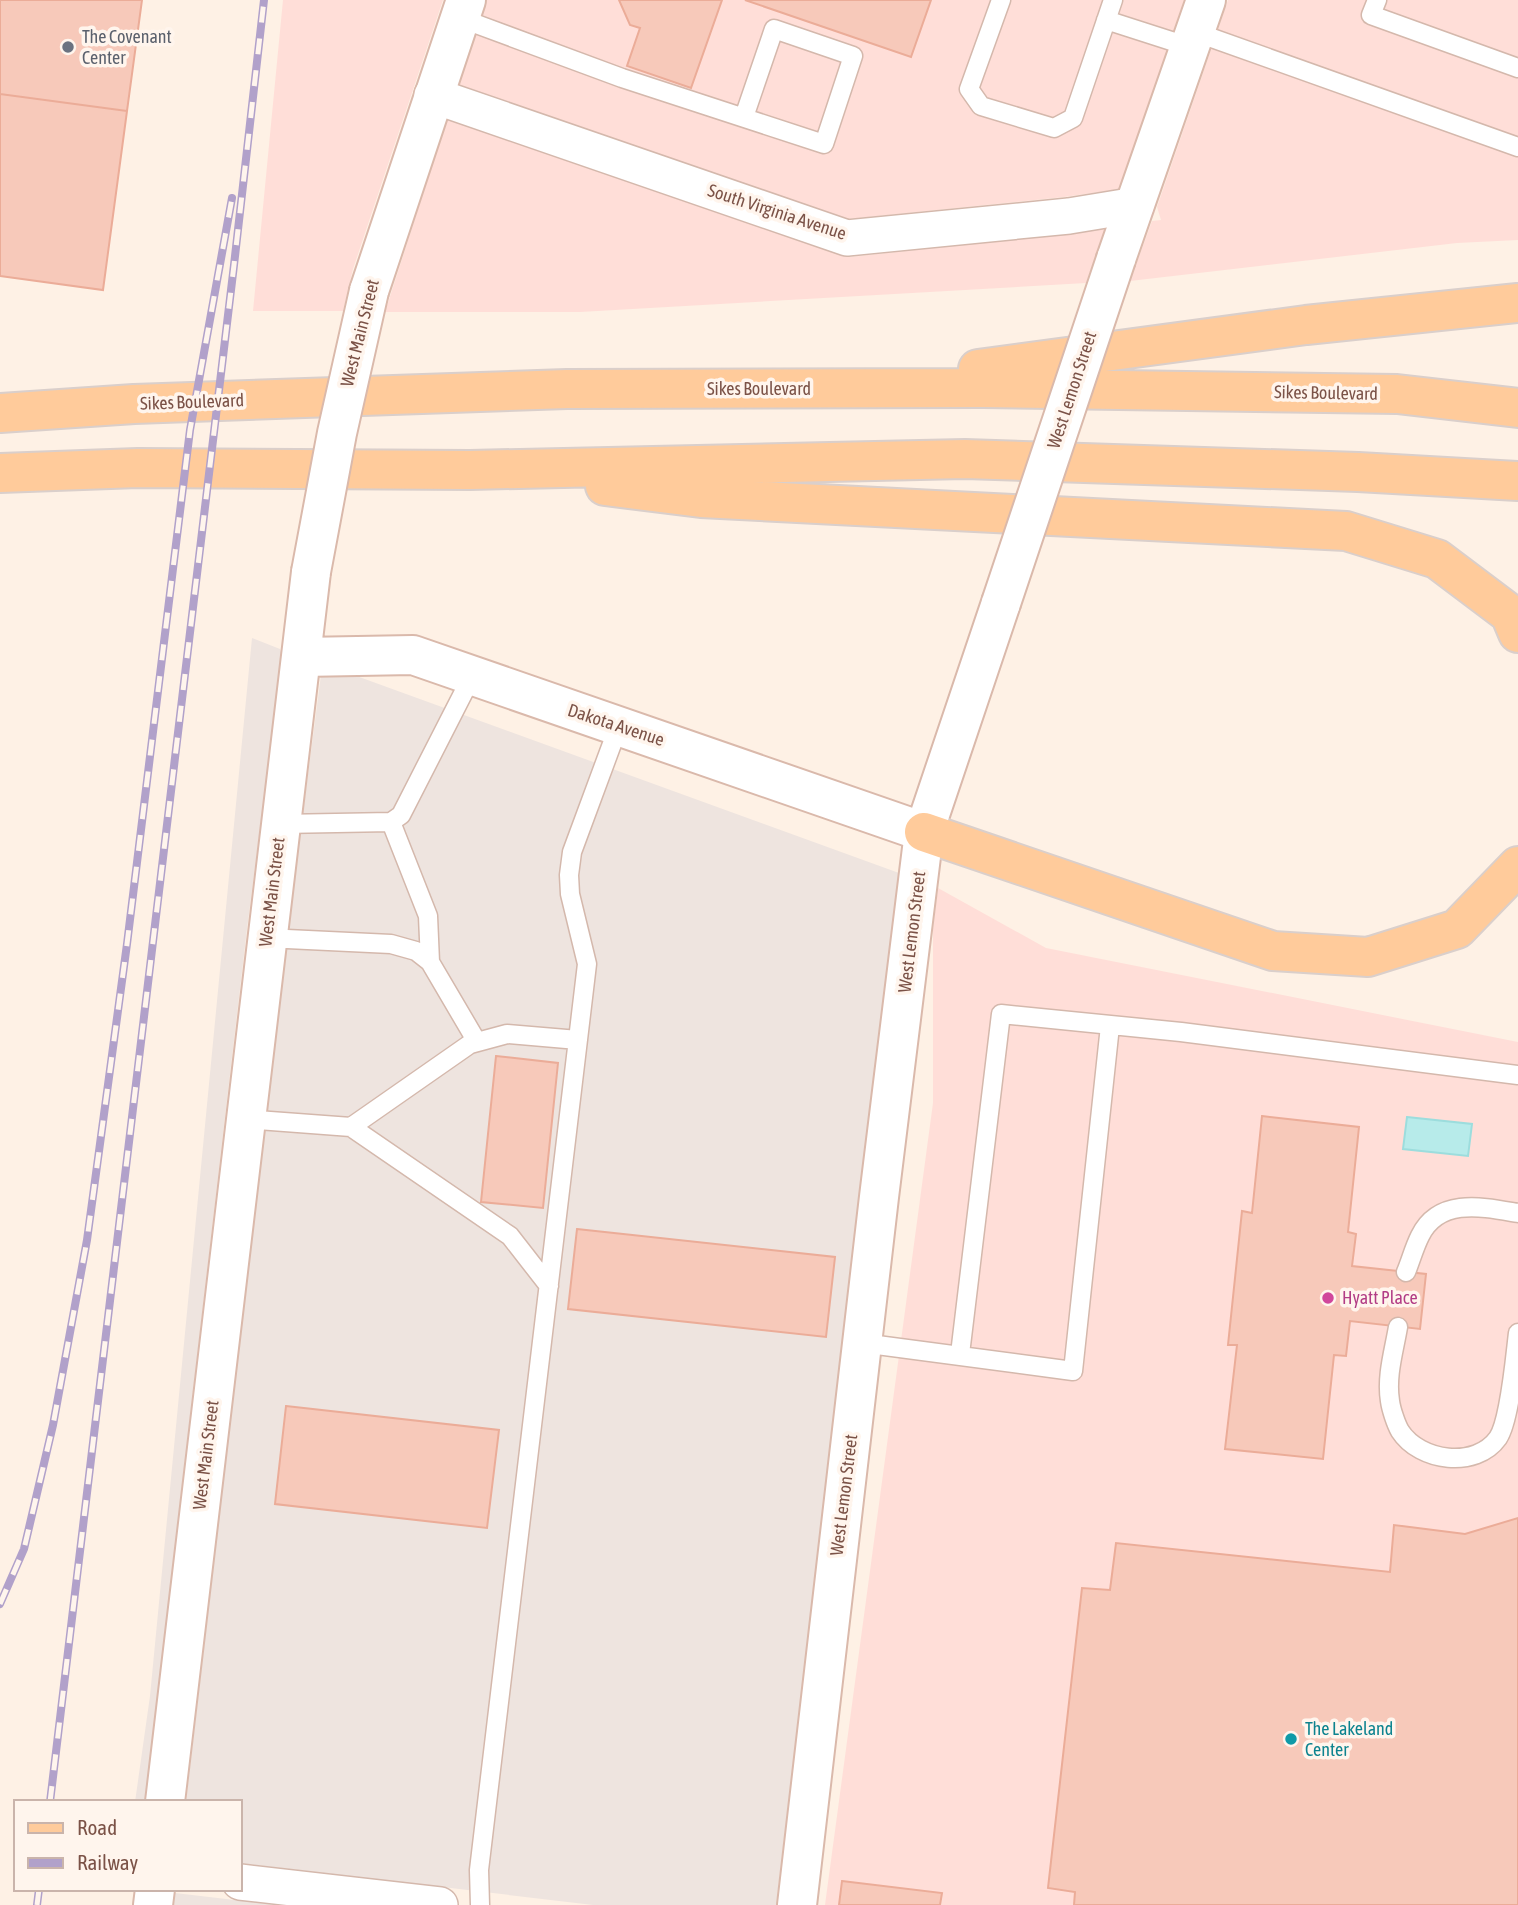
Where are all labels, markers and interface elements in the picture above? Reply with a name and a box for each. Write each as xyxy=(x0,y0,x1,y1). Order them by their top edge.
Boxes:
place label: The Covenant Center xyxy=(82,26,172,68)
marker: The Covenant Center xyxy=(60,39,76,55)
street label: South Virginia Avenue xyxy=(705,179,849,244)
street label: West Main Street xyxy=(336,277,383,389)
street label: West Lemon Street xyxy=(1043,329,1100,451)
street label: Sikes Boulevard xyxy=(707,378,811,399)
street label: Sikes Boulevard xyxy=(1274,381,1378,404)
street label: Sikes Boulevard xyxy=(140,389,244,414)
street label: Dakota Avenue xyxy=(565,699,667,750)
street label: West Main Street xyxy=(254,836,289,948)
street label: West Lemon Street xyxy=(894,870,929,994)
place label: Hyatt Place xyxy=(1342,1287,1418,1308)
marker: Hyatt Place xyxy=(1320,1290,1336,1306)
street label: West Main Street xyxy=(188,1399,223,1511)
street label: West Lemon Street xyxy=(826,1433,861,1557)
place label: The Lakeland Center xyxy=(1305,1718,1393,1760)
marker: The Lakeland Center xyxy=(1283,1731,1299,1747)
legend xyxy=(14,1800,242,1891)
text: Road xyxy=(77,1815,117,1839)
text: Railway xyxy=(77,1850,139,1874)

